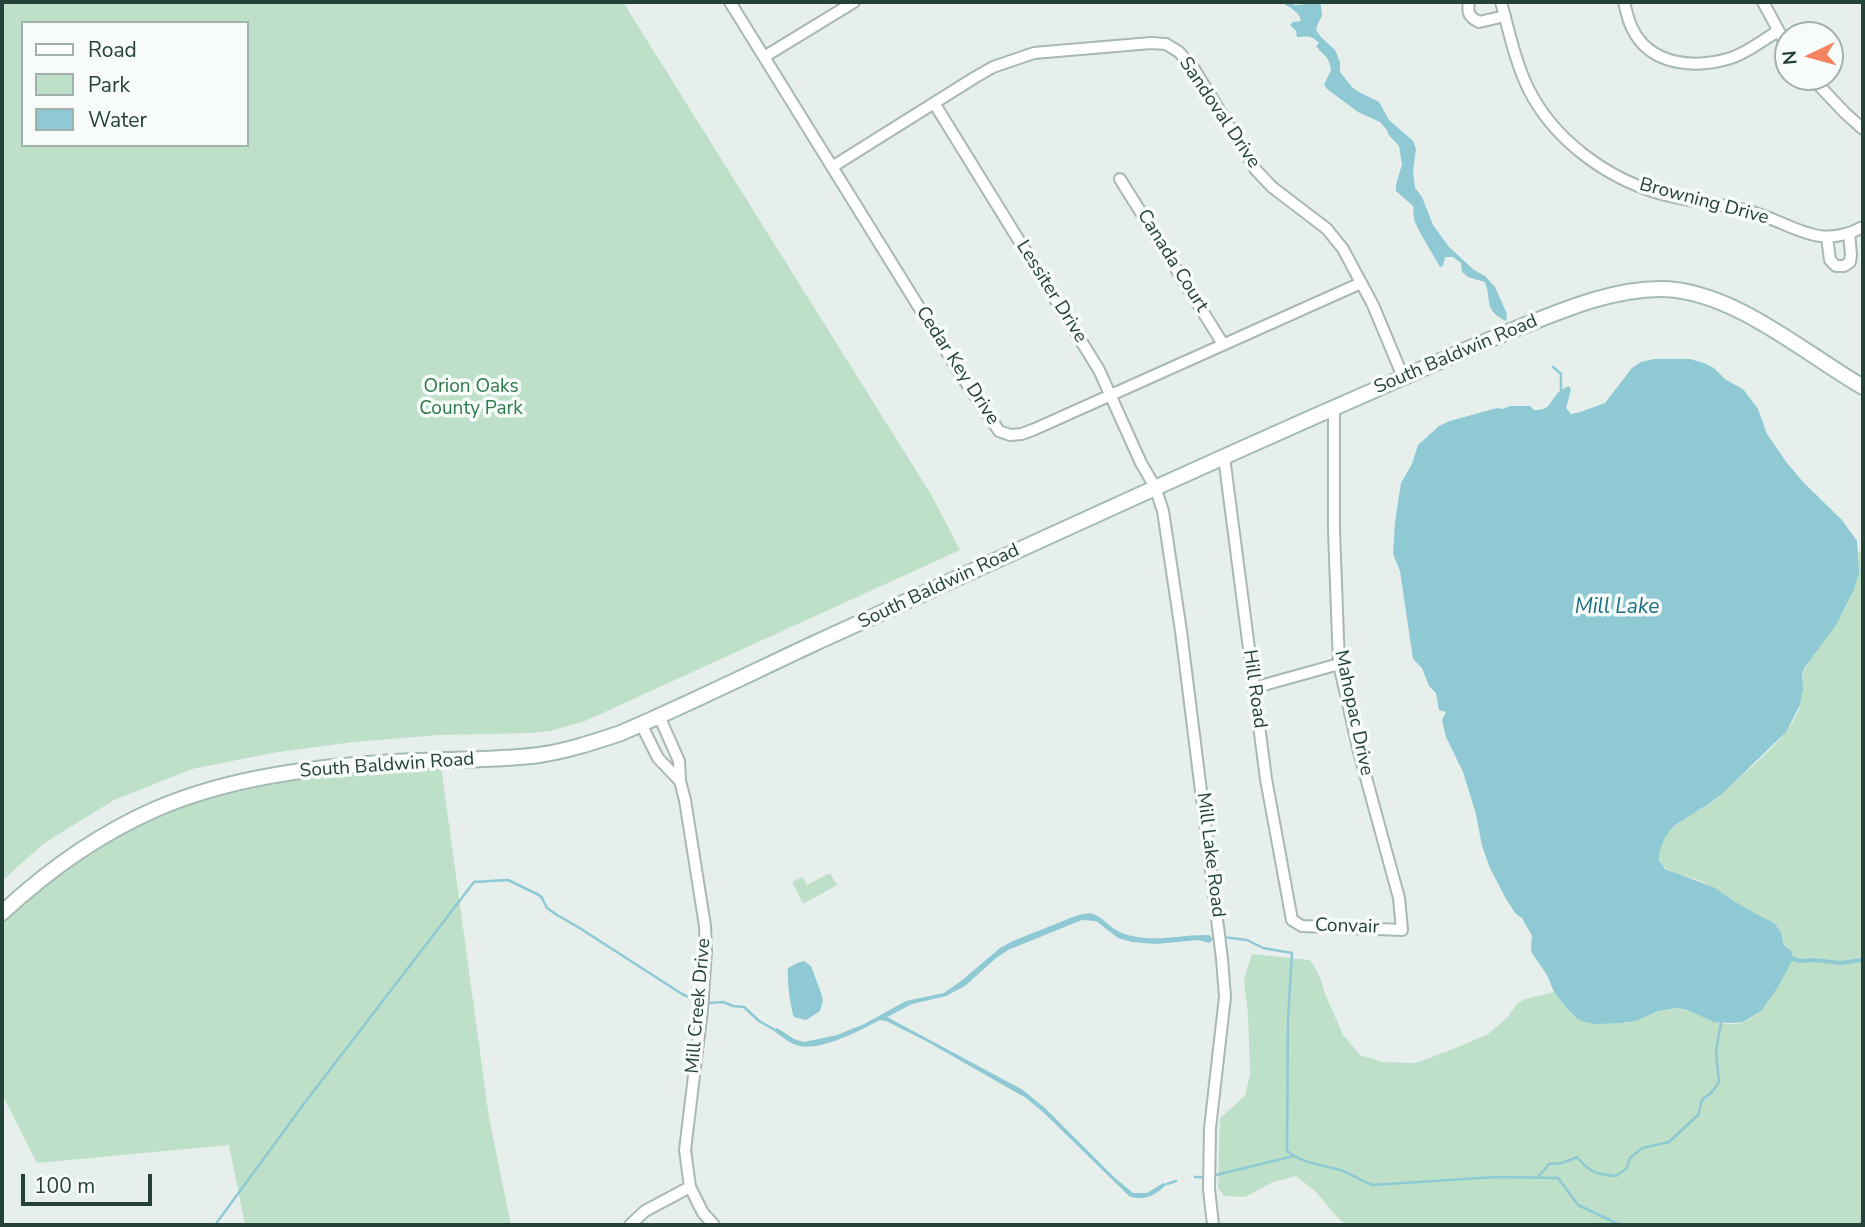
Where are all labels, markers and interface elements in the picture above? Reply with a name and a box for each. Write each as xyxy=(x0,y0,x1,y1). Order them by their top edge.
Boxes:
legend xyxy=(21,21,248,147)
north arrow xyxy=(1774,21,1844,91)
text: Road xyxy=(88,36,137,64)
text: N xyxy=(1777,49,1804,66)
street label: Sandoval Drive xyxy=(1173,53,1265,173)
text: Park xyxy=(88,71,130,99)
text: Water xyxy=(88,106,147,134)
street label: Browning Drive xyxy=(1637,174,1771,230)
street label: Canada Court xyxy=(1131,205,1213,317)
street label: Lessiter Drive xyxy=(1010,237,1092,347)
street label: Cedar Key Drive xyxy=(910,303,1004,429)
street label: South Baldwin Road xyxy=(1371,310,1541,400)
park label: Orion Oaks County Park xyxy=(419,376,523,420)
street label: South Baldwin Road xyxy=(855,540,1023,634)
water label: Mill Lake xyxy=(1575,595,1659,621)
street label: Hill Road xyxy=(1237,648,1271,730)
street label: Mahopac Drive xyxy=(1329,648,1377,778)
street label: South Baldwin Road xyxy=(299,749,475,783)
street label: Mill Lake Road xyxy=(1191,791,1229,919)
street label: Convair xyxy=(1314,914,1380,940)
street label: Mill Creek Drive xyxy=(682,937,716,1075)
scale bar xyxy=(24,1160,156,1204)
text: 100 m xyxy=(34,1172,95,1200)

